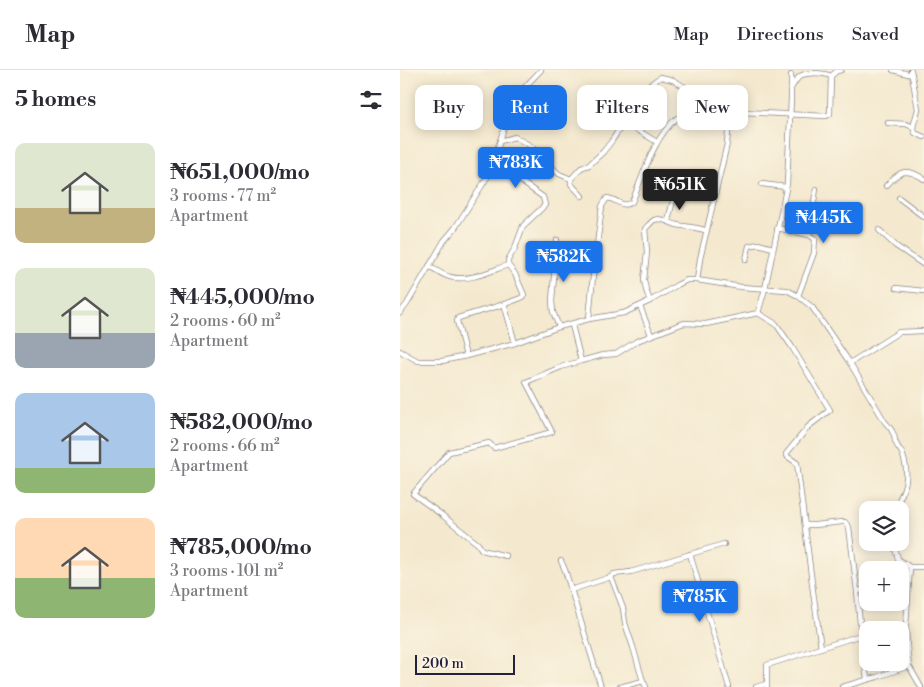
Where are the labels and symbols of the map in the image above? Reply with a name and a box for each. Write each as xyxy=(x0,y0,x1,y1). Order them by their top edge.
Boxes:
pin: ₦783K xyxy=(481,146,551,189)
pin: ₦651K xyxy=(645,168,715,211)
pin: ₦445K xyxy=(789,202,859,244)
pin: ₦582K xyxy=(529,240,599,283)
pin: ₦785K xyxy=(665,580,735,623)
scale bar xyxy=(415,652,515,675)

